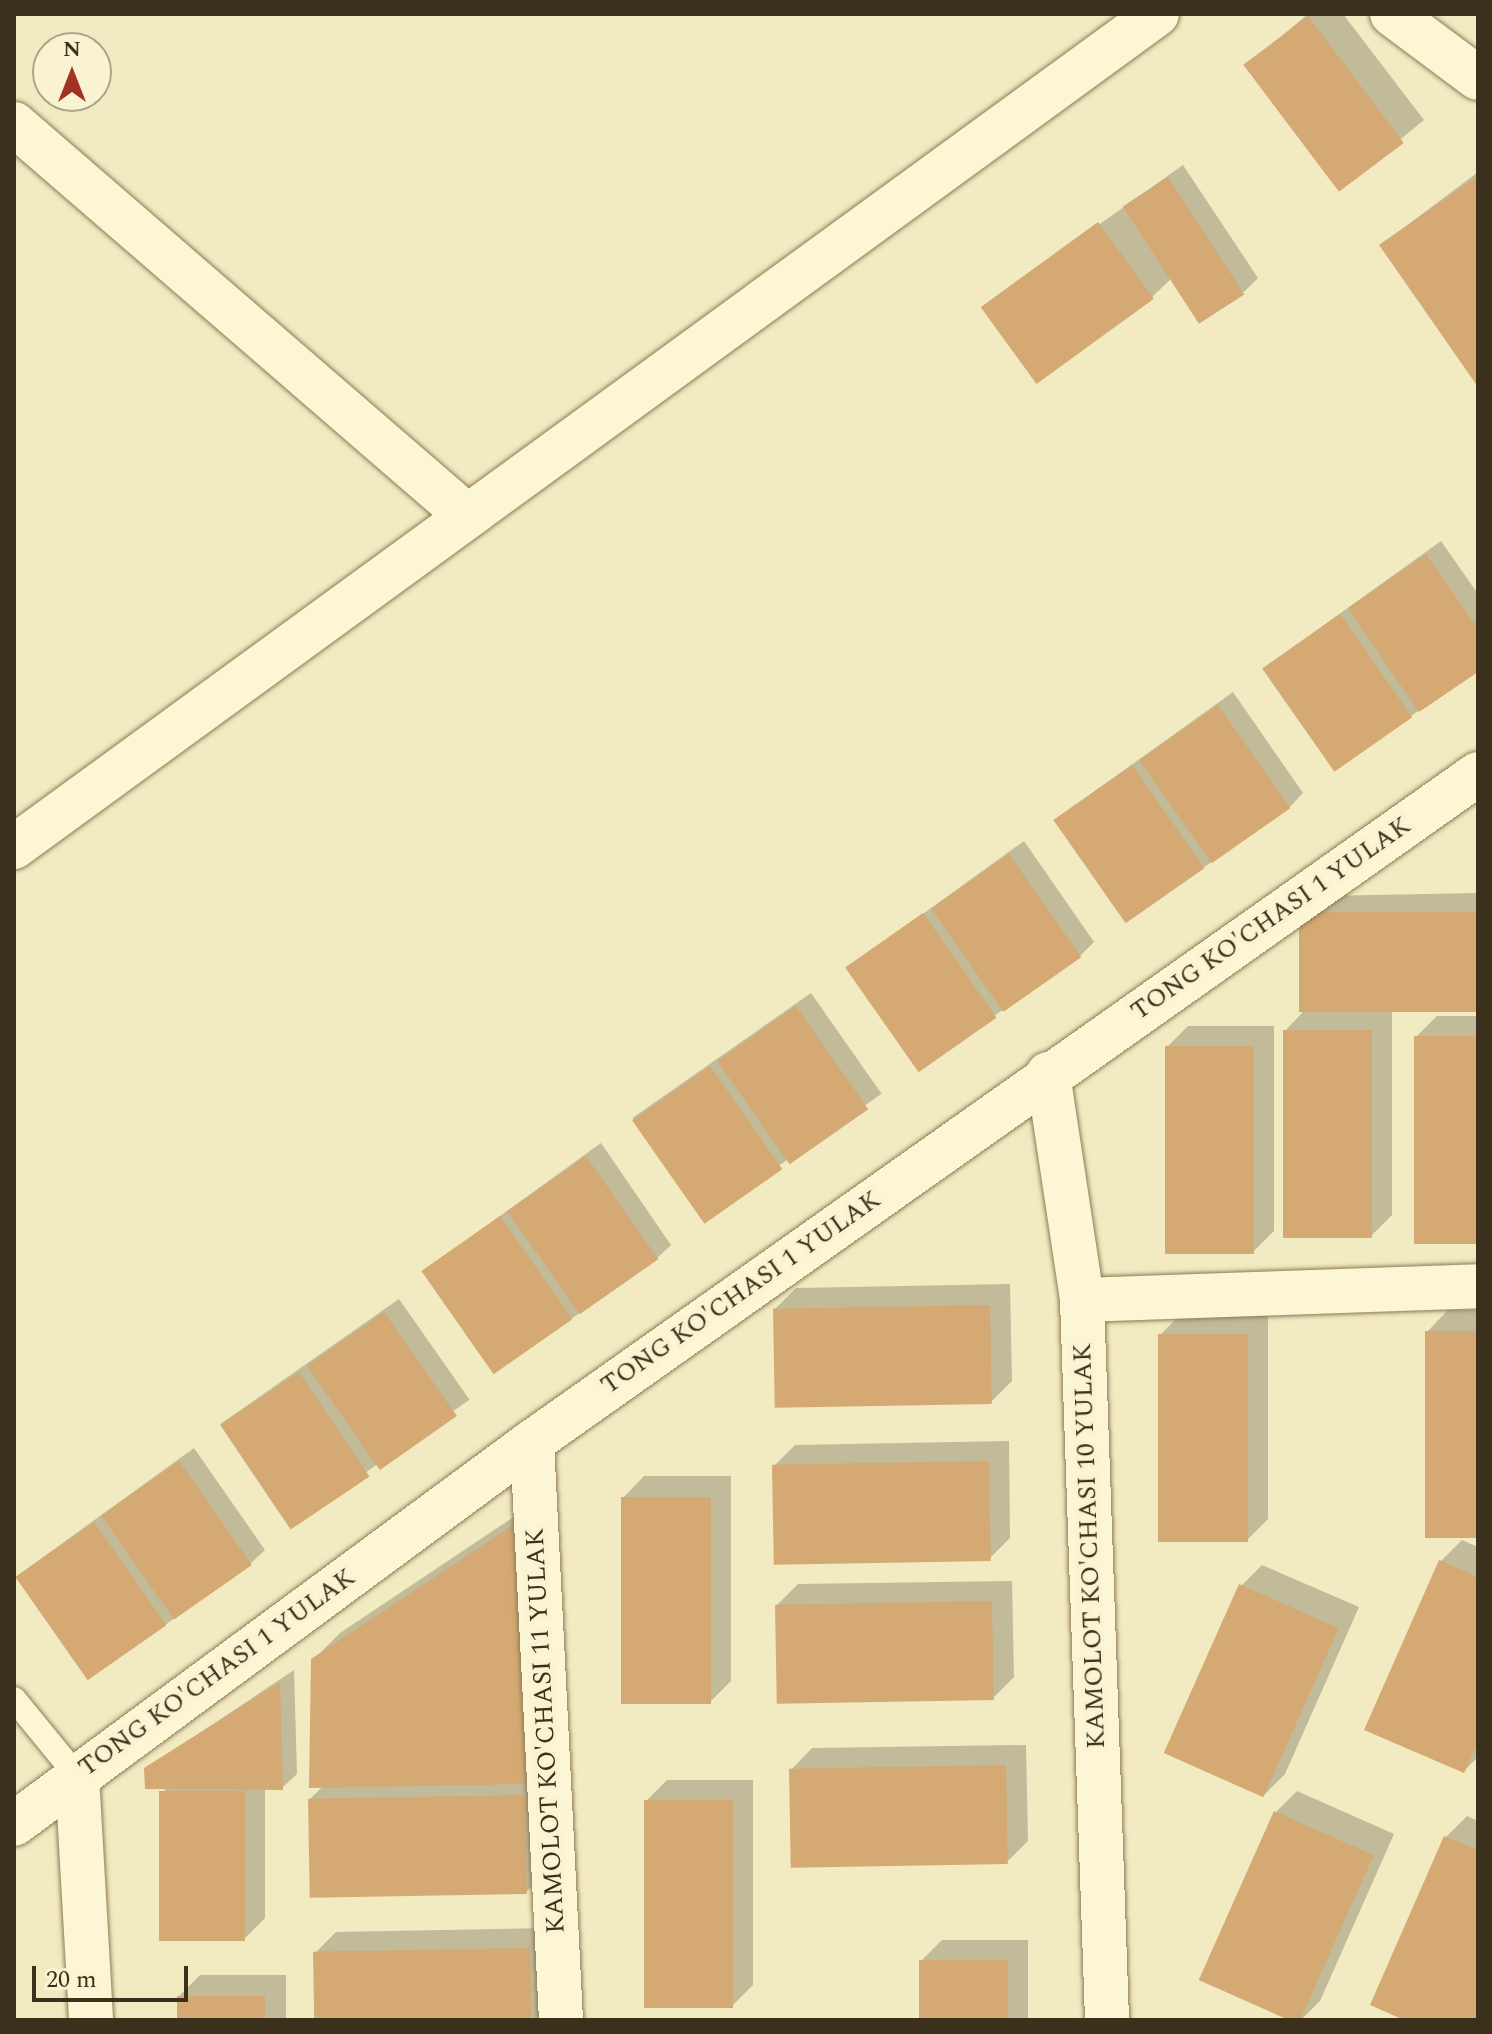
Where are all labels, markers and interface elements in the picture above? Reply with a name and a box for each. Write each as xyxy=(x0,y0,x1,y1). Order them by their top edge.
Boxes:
north arrow xyxy=(32,32,112,112)
text: N xyxy=(63,33,81,66)
street label: TONG KO'CHASI 1 YULAK xyxy=(1125,810,1417,1028)
street label: TONG KO'CHASI 1 YULAK xyxy=(595,1184,887,1402)
street label: KAMOLOT KO'CHASI 10 YULAK xyxy=(1067,1343,1113,1749)
street label: KAMOLOT KO'CHASI 11 YULAK xyxy=(520,1527,572,1935)
street label: TONG KO'CHASI 1 YULAK xyxy=(73,1562,361,1784)
scale bar xyxy=(36,1950,192,2000)
text: 20 m xyxy=(46,1962,97,1998)

